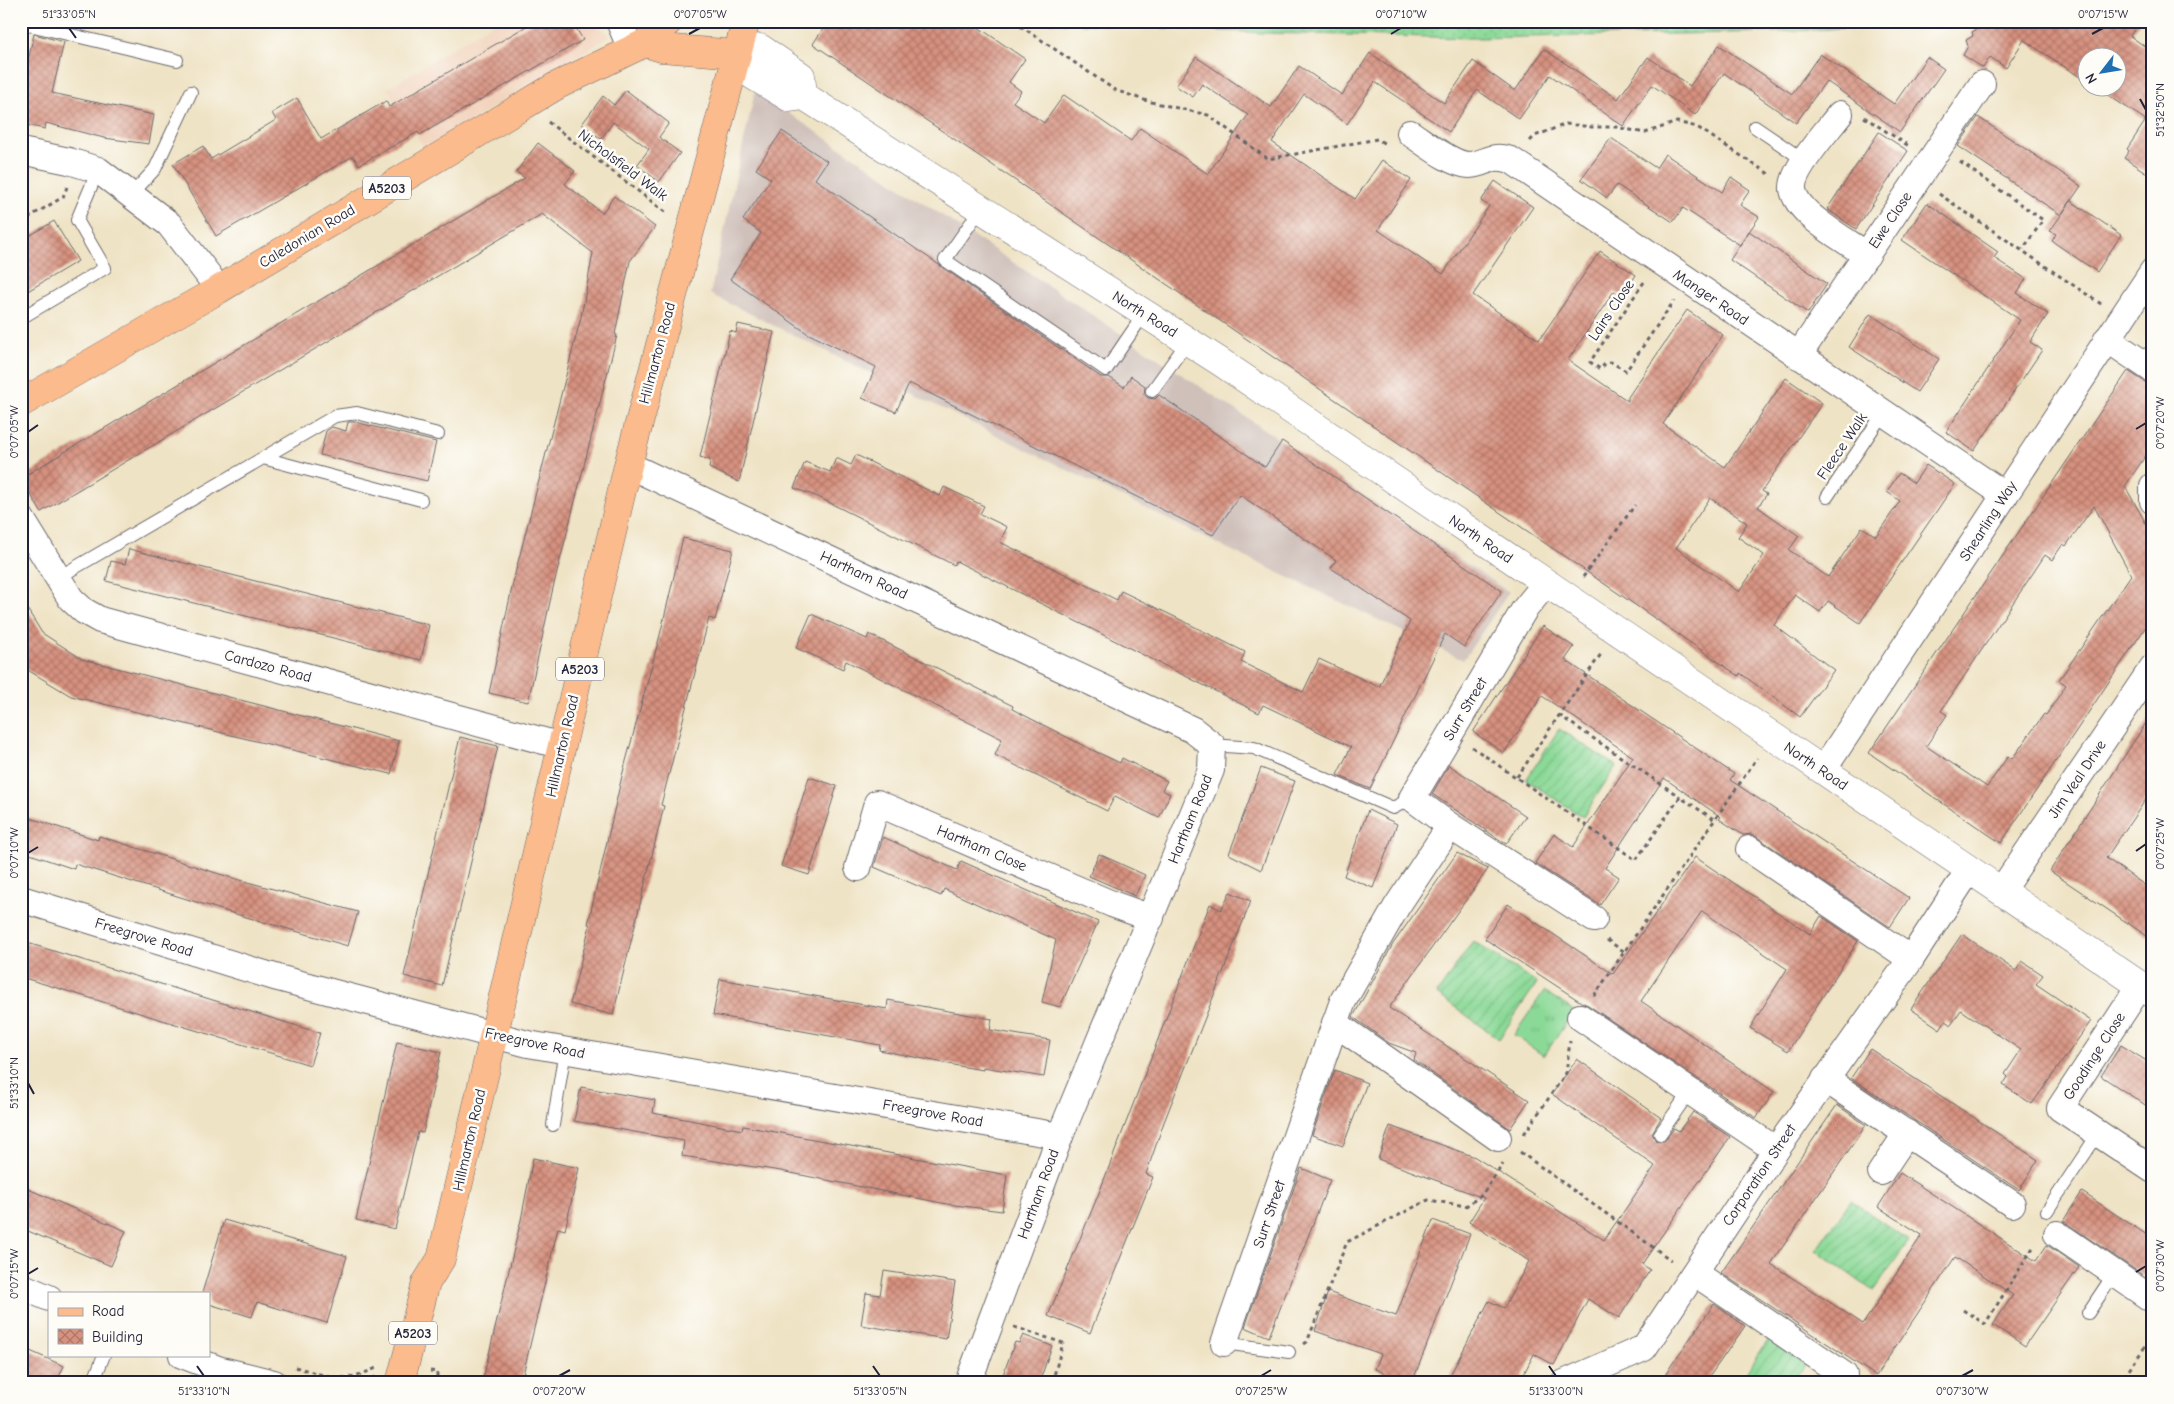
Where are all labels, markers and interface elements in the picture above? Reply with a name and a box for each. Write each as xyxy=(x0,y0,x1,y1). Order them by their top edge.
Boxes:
text: 51°33'05"N xyxy=(42,7,96,21)
text: 0°07'05"W xyxy=(673,7,727,21)
text: 0°07'10"W xyxy=(1375,7,1427,21)
text: 0°07'15"W xyxy=(2078,7,2129,21)
north arrow xyxy=(2076,48,2126,98)
text: N xyxy=(2082,70,2101,87)
text: 51°32'50"N xyxy=(2153,83,2167,137)
street label: Nicholsfield Walk xyxy=(575,125,672,205)
road number: A5203 xyxy=(363,177,411,200)
street label: Ewe Close xyxy=(1865,188,1916,252)
street label: Caledonian Road xyxy=(256,200,358,272)
street label: Manger Road xyxy=(1670,265,1752,329)
street label: Lairs Close xyxy=(1584,276,1638,344)
street label: North Road xyxy=(1109,287,1181,341)
street label: Hillmarton Road xyxy=(635,300,679,406)
text: 0°07'20"W xyxy=(2153,396,2167,449)
text: 0°07'05"W xyxy=(7,405,21,459)
street label: Fleece Walk xyxy=(1813,408,1871,483)
street label: Shearling Way xyxy=(1955,477,2021,564)
street label: North Road xyxy=(1446,511,1516,567)
street label: Hartham Road xyxy=(817,547,911,603)
street label: Cardozo Road xyxy=(222,646,314,686)
road number: A5203 xyxy=(556,658,604,681)
street label: Surr Street xyxy=(1439,674,1491,744)
street label: Hillmarton Road xyxy=(541,693,583,799)
street label: Jim Veal Drive xyxy=(2044,736,2110,822)
street label: North Road xyxy=(1781,738,1851,794)
street label: Hartham Road xyxy=(1164,772,1216,866)
text: 0°07'25"W xyxy=(2153,817,2167,870)
street label: Hartham Close xyxy=(934,821,1030,875)
text: 0°07'10"W xyxy=(7,827,21,879)
street label: Freegrove Road xyxy=(93,914,195,960)
street label: Goodinge Close xyxy=(2059,1008,2129,1103)
street label: Freegrove Road xyxy=(483,1024,587,1062)
text: 51°33'10"N xyxy=(7,1057,21,1109)
street label: Hillmarton Road xyxy=(448,1087,490,1193)
street label: Freegrove Road xyxy=(881,1095,985,1131)
street label: Corporation Street xyxy=(1718,1120,1800,1229)
street label: Hartham Road xyxy=(1013,1147,1063,1241)
street label: Surr Street xyxy=(1249,1177,1289,1250)
text: 0°07'30"W xyxy=(2153,1239,2167,1292)
text: 0°07'15"W xyxy=(7,1248,21,1299)
legend xyxy=(48,1292,210,1356)
text: Road xyxy=(92,1302,124,1320)
road number: A5203 xyxy=(389,1322,437,1345)
text: Building xyxy=(92,1328,143,1346)
text: 51°33'10"N xyxy=(178,1384,230,1398)
text: 0°07'20"W xyxy=(533,1384,586,1398)
text: 51°33'05"N xyxy=(853,1384,907,1398)
text: 0°07'25"W xyxy=(1235,1384,1288,1398)
text: 51°33'00"N xyxy=(1529,1384,1583,1398)
text: 0°07'30"W xyxy=(1936,1384,1989,1398)

